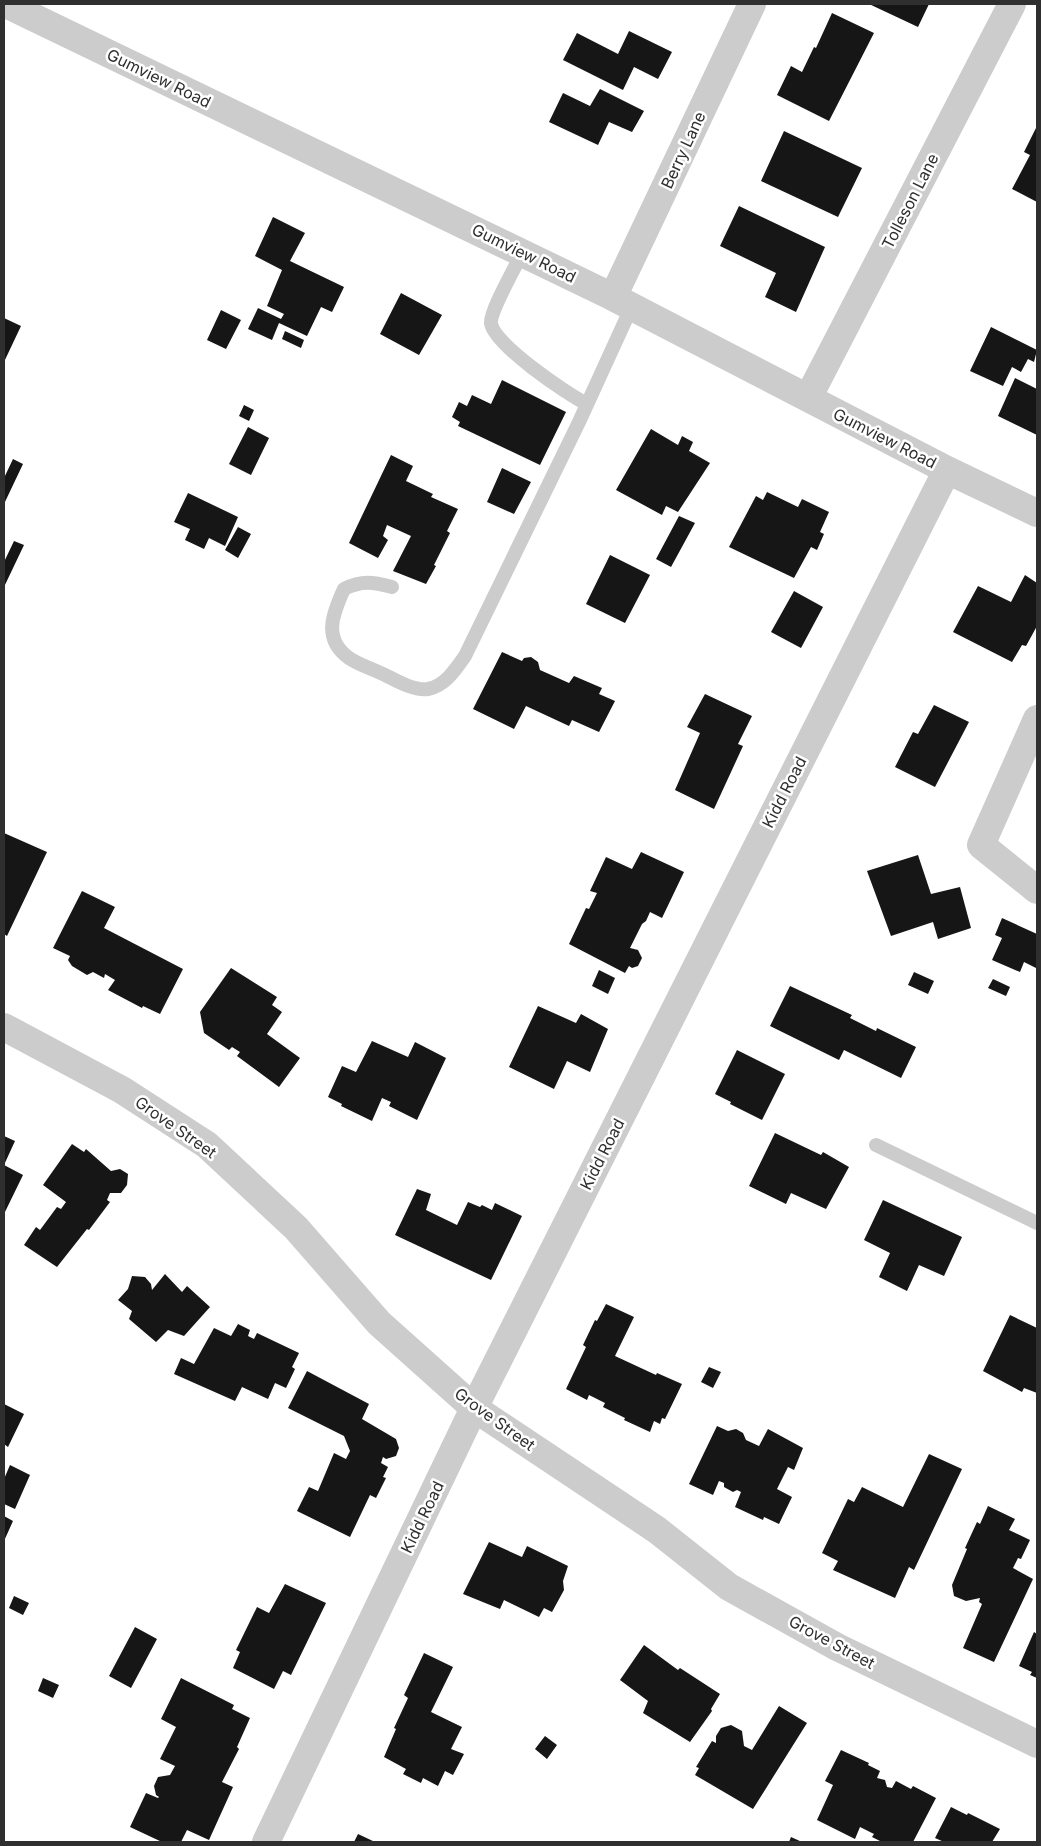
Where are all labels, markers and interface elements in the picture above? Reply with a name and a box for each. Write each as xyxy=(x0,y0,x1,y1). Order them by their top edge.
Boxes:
street label: Gumview Road xyxy=(104,44,214,112)
street label: Berry Lane xyxy=(656,108,710,192)
street label: Tolleson Lane xyxy=(877,150,943,252)
street label: Gumview Road xyxy=(469,219,579,287)
street label: Gumview Road xyxy=(830,403,940,473)
street label: Kidd Road xyxy=(757,753,811,831)
street label: Grove Street xyxy=(132,1092,220,1162)
street label: Kidd Road xyxy=(575,1115,629,1193)
street label: Grove Street xyxy=(451,1383,539,1455)
street label: Kidd Road xyxy=(396,1478,448,1556)
street label: Grove Street xyxy=(786,1611,878,1673)

